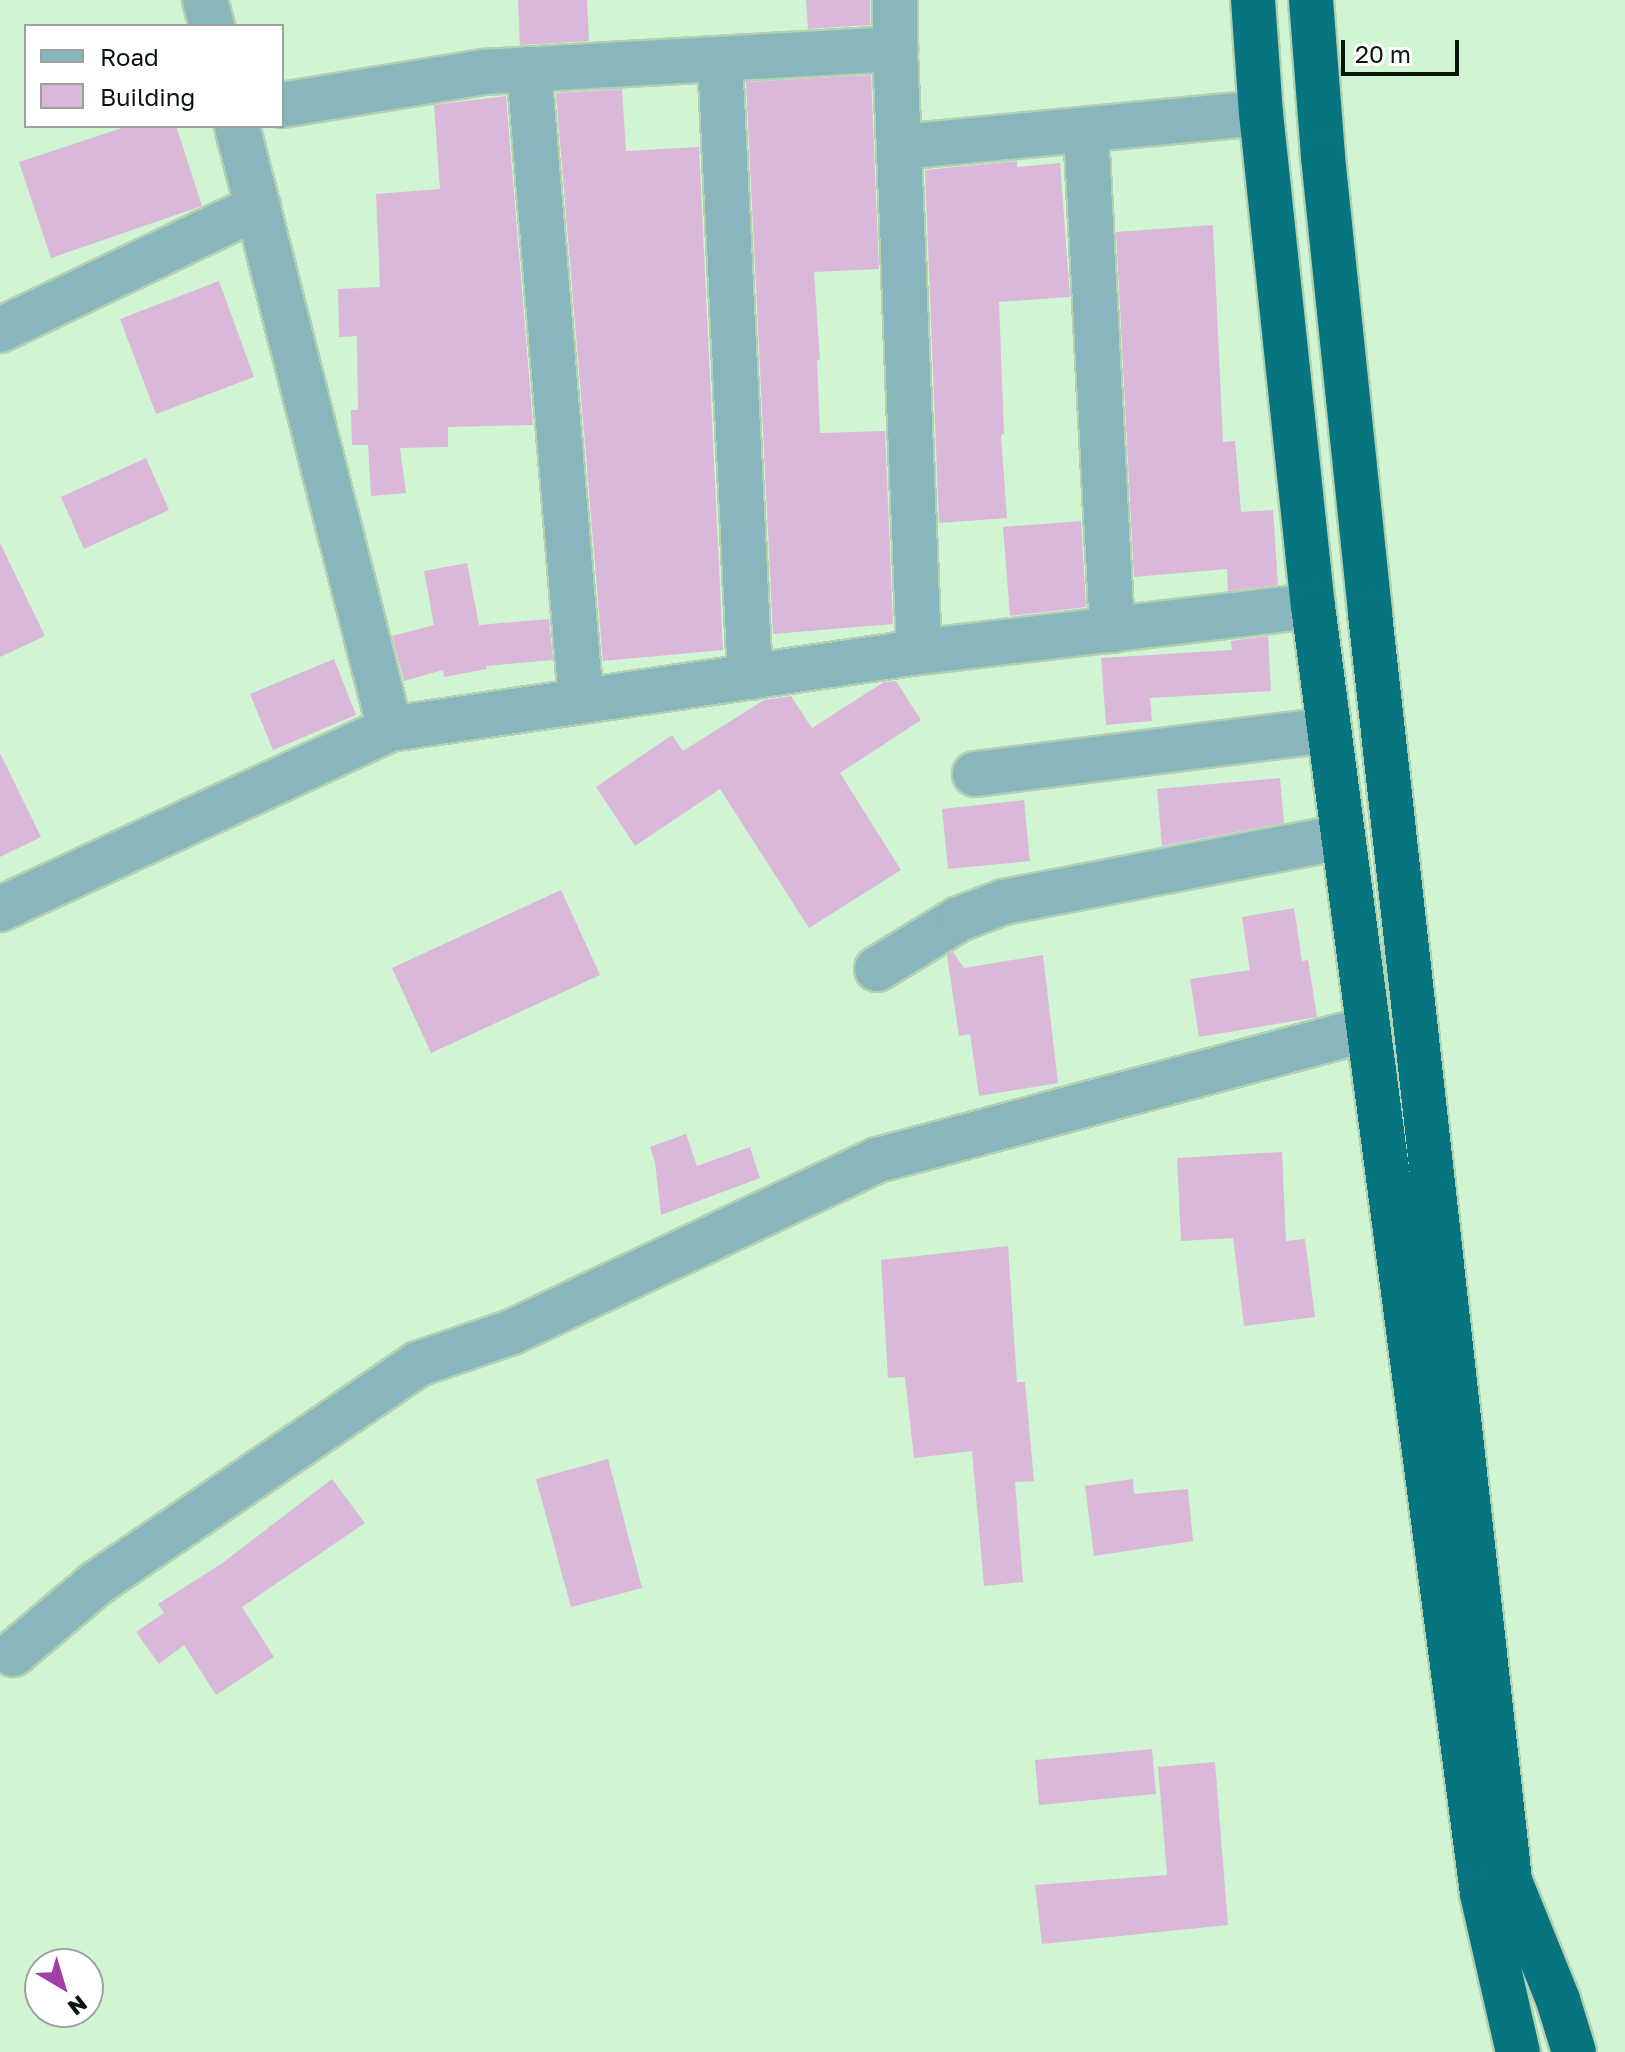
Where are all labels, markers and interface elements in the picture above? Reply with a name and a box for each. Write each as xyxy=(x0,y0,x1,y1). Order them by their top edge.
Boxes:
legend xyxy=(24,24,284,128)
scale bar xyxy=(1345,24,1463,74)
text: 20 m xyxy=(1355,39,1411,68)
text: Road xyxy=(100,42,159,71)
text: Building xyxy=(100,82,195,111)
north arrow xyxy=(24,1948,104,2028)
text: N xyxy=(63,1990,93,2022)

